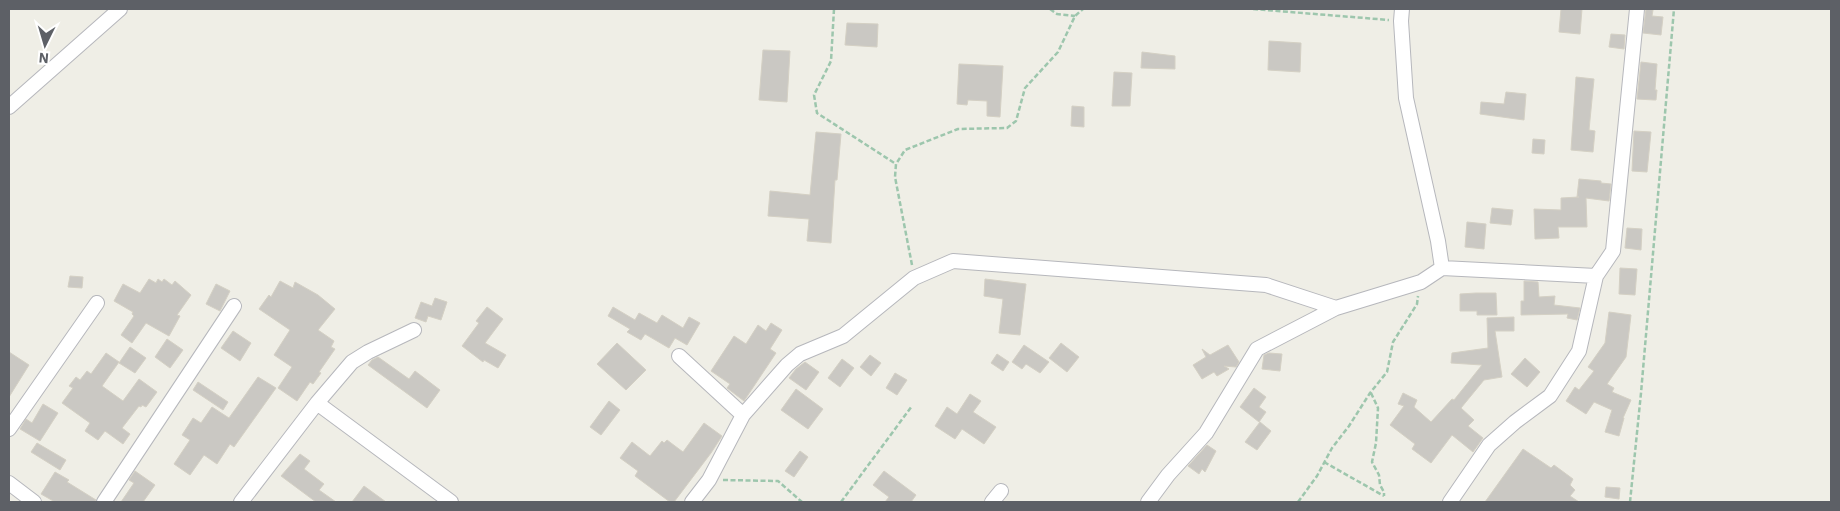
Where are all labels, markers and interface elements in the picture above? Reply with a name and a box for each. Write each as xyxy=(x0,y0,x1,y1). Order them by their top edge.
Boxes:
north arrow xyxy=(20,20,70,70)
text: N xyxy=(38,49,50,67)

